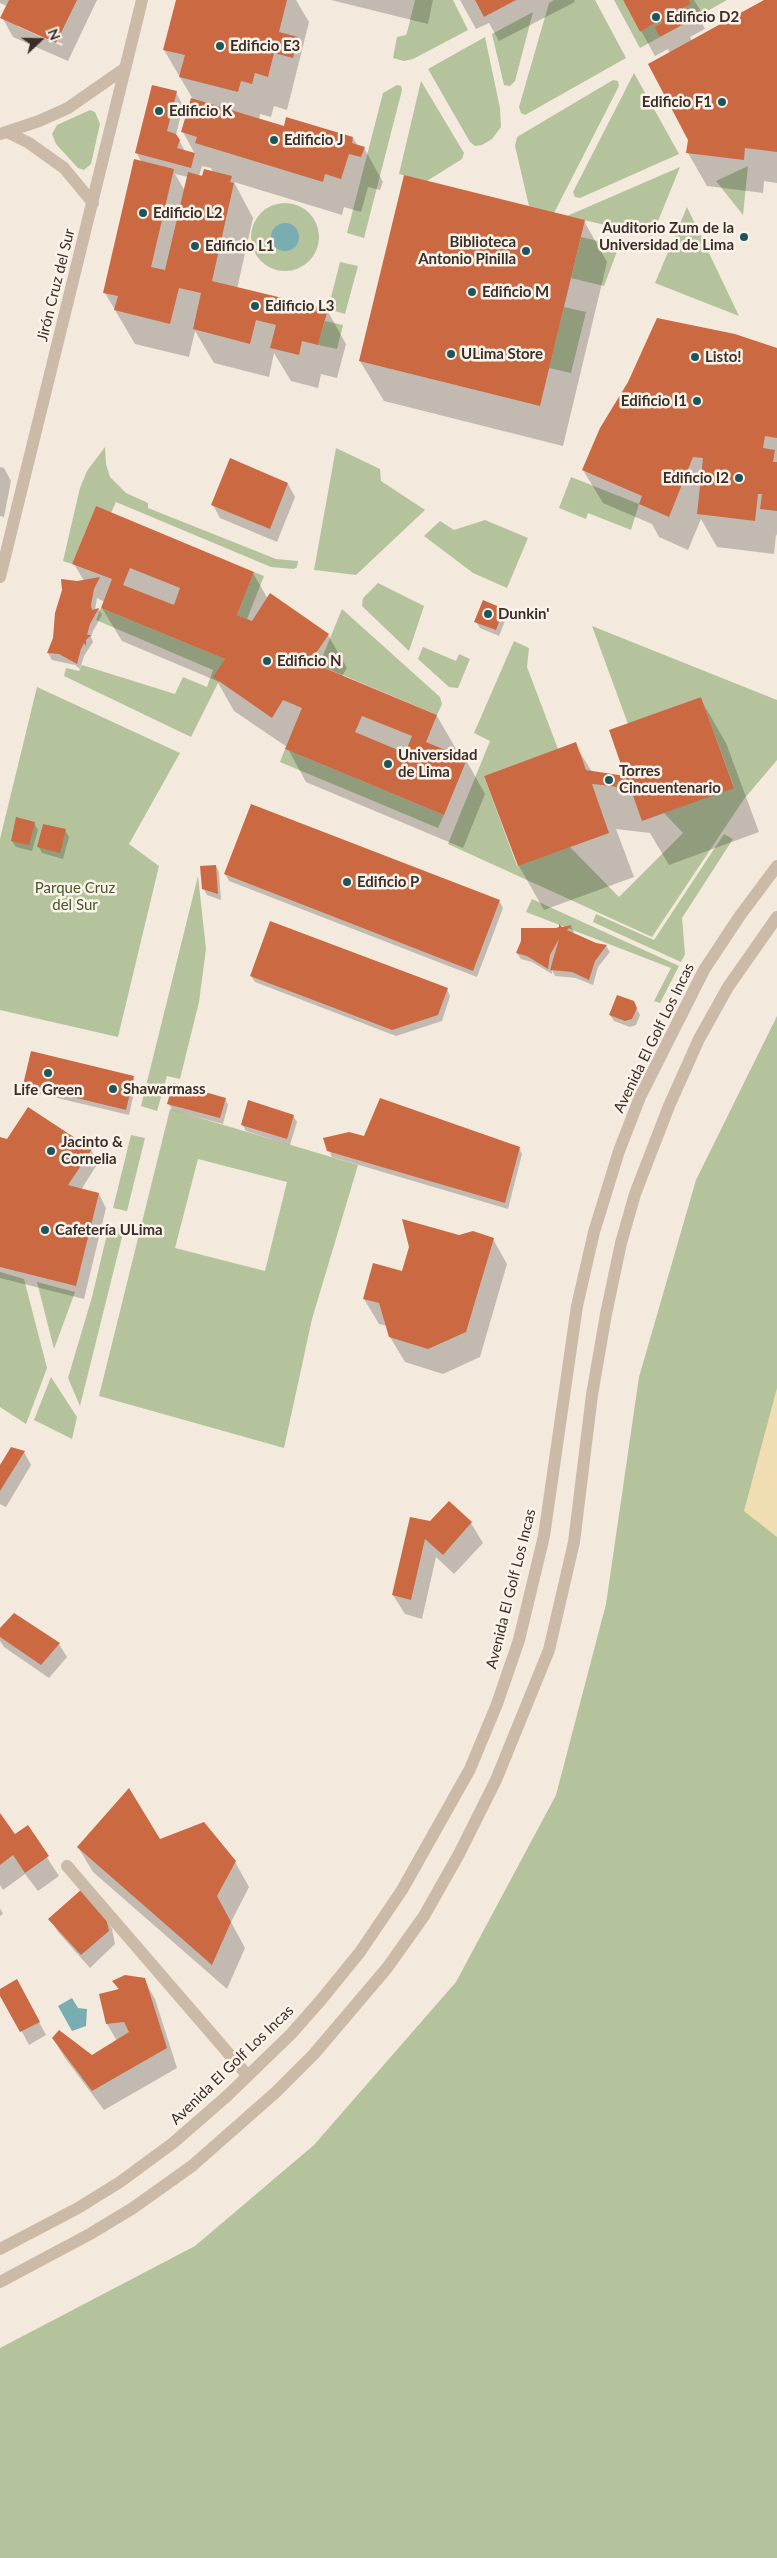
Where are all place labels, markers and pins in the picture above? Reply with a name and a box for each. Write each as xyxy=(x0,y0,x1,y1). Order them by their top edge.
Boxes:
place label: Edificio D2 xyxy=(666,8,739,26)
marker: Edificio D2 xyxy=(650,11,662,23)
place label: Edificio E3 xyxy=(230,37,300,55)
marker: Edificio E3 xyxy=(214,40,226,52)
place label: Edificio F1 xyxy=(642,93,712,111)
marker: Edificio F1 xyxy=(716,96,728,108)
place label: Edificio K xyxy=(169,102,232,120)
marker: Edificio K xyxy=(153,105,165,117)
place label: Edificio J xyxy=(284,131,343,149)
marker: Edificio J xyxy=(268,134,280,146)
place label: Edificio L2 xyxy=(153,204,222,222)
marker: Edificio L2 xyxy=(137,207,149,219)
place label: Auditorio Zum de la Universidad de Lima xyxy=(599,219,734,254)
marker: Auditorio Zum de la Universidad de Lima xyxy=(738,231,750,243)
place label: Biblioteca Antonio Pinilla xyxy=(418,233,516,268)
place label: Edificio L1 xyxy=(205,237,274,255)
marker: Edificio L1 xyxy=(189,240,201,252)
marker: Biblioteca Antonio Pinilla xyxy=(520,245,532,257)
place label: Edificio M xyxy=(482,283,549,301)
marker: Edificio M xyxy=(466,286,478,298)
place label: Edificio L3 xyxy=(265,297,334,315)
marker: Edificio L3 xyxy=(249,300,261,312)
place label: ULima Store xyxy=(461,345,543,363)
marker: ULima Store xyxy=(445,348,457,360)
place label: Listo! xyxy=(705,348,742,366)
marker: Listo! xyxy=(689,351,701,363)
place label: Edificio I1 xyxy=(621,392,687,410)
marker: Edificio I1 xyxy=(691,395,703,407)
place label: Edificio I2 xyxy=(663,469,729,487)
marker: Edificio I2 xyxy=(733,472,745,484)
place label: Dunkin' xyxy=(498,605,549,623)
marker: Dunkin' xyxy=(482,608,494,620)
place label: Edificio N xyxy=(277,652,342,670)
marker: Edificio N xyxy=(261,655,273,667)
place label: Universidad de Lima xyxy=(398,746,477,781)
marker: Universidad de Lima xyxy=(382,758,394,770)
place label: Torres Cincuentenario xyxy=(619,762,721,797)
marker: Torres Cincuentenario xyxy=(603,774,615,786)
place label: Edificio P xyxy=(357,873,419,891)
marker: Edificio P xyxy=(341,876,353,888)
marker: Life Green xyxy=(42,1067,54,1079)
place label: Shawarmass xyxy=(123,1080,206,1098)
place label: Life Green xyxy=(13,1081,83,1099)
marker: Shawarmass xyxy=(107,1083,119,1095)
place label: Jacinto & Cornelia xyxy=(61,1133,123,1168)
marker: Jacinto & Cornelia xyxy=(45,1145,57,1157)
place label: Cafetería ULima xyxy=(55,1221,163,1239)
marker: Cafetería ULima xyxy=(39,1224,51,1236)

